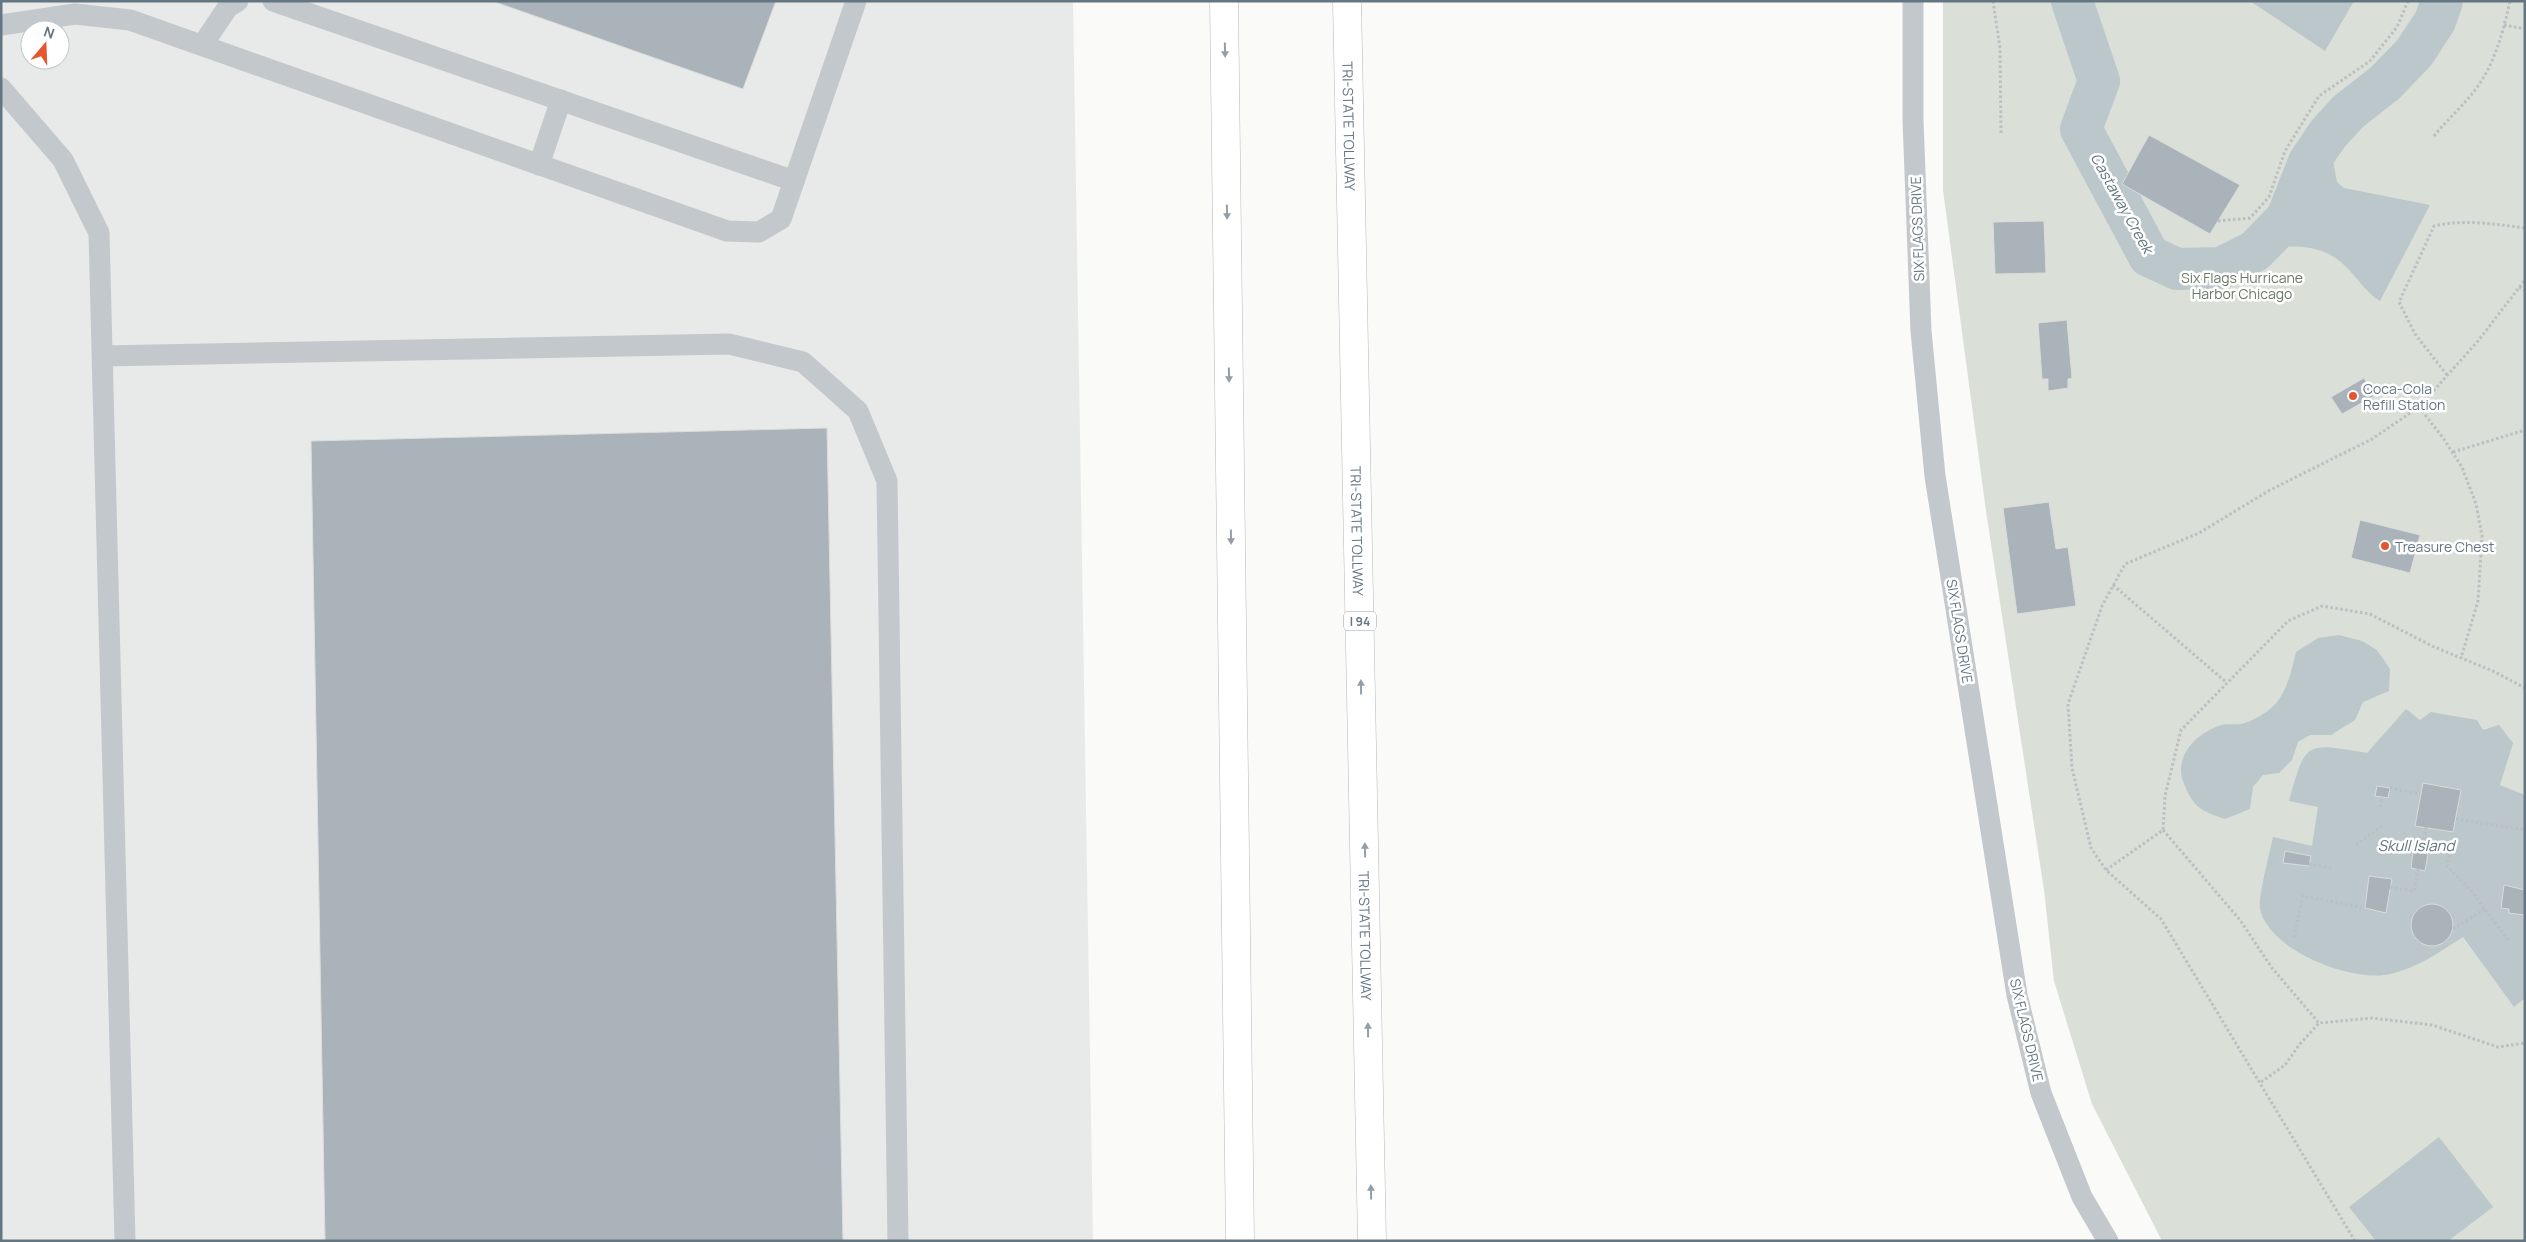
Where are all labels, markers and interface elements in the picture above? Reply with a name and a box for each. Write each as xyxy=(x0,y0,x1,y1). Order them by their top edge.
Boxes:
north arrow xyxy=(20,20,70,70)
text: N xyxy=(42,22,57,43)
one-way arrow xyxy=(1221,42,1229,58)
street label: TRI-STATE TOLLWAY xyxy=(1339,61,1360,191)
water label: Castaway Creek xyxy=(2086,149,2160,259)
street label: SIX FLAGS DRIVE xyxy=(1906,176,1928,282)
one-way arrow xyxy=(1223,205,1231,221)
park label: Six Flags Hurricane Harbor Chicago xyxy=(2181,268,2303,303)
one-way arrow xyxy=(1225,367,1233,383)
place label: Coca-Cola Refill Station xyxy=(2363,379,2445,414)
marker: Coca-Cola Refill Station xyxy=(2347,390,2359,402)
street label: TRI-STATE TOLLWAY xyxy=(1347,466,1368,596)
one-way arrow xyxy=(1227,530,1235,546)
place label: Treasure Chest xyxy=(2395,537,2495,556)
marker: Treasure Chest xyxy=(2379,540,2391,552)
street label: SIX FLAGS DRIVE xyxy=(1942,578,1978,684)
road number: I 94 xyxy=(1344,612,1376,630)
one-way arrow xyxy=(1357,679,1365,695)
water label: Skull Island xyxy=(2378,835,2456,856)
one-way arrow xyxy=(1360,841,1368,857)
street label: TRI-STATE TOLLWAY xyxy=(1355,871,1377,1001)
street label: SIX FLAGS DRIVE xyxy=(2006,977,2048,1083)
one-way arrow xyxy=(1364,1021,1372,1037)
one-way arrow xyxy=(1367,1184,1375,1200)

